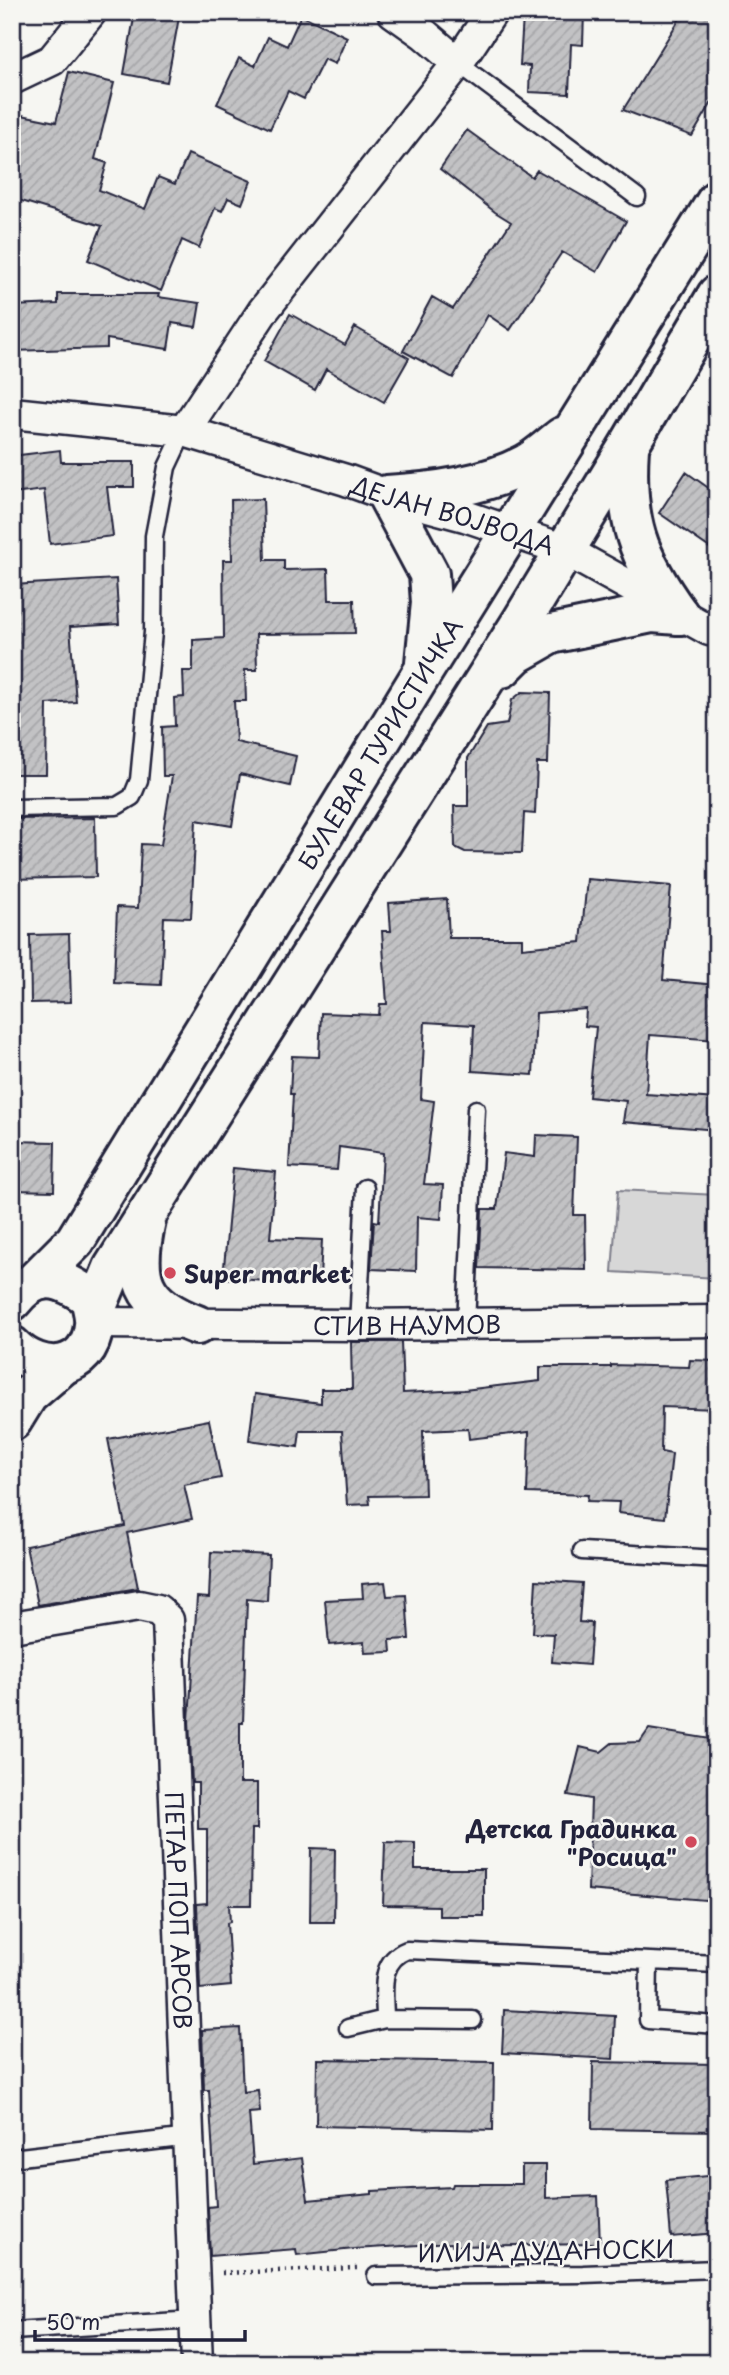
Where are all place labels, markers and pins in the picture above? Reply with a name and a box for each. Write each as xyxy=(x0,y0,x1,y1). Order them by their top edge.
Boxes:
place label: Super market xyxy=(184,1255,351,1291)
marker: Super market xyxy=(162,1265,178,1281)
place label: Детска Градинка "Росица" xyxy=(465,1810,678,1874)
marker: Детска Градинка "Росица" xyxy=(683,1834,699,1850)

